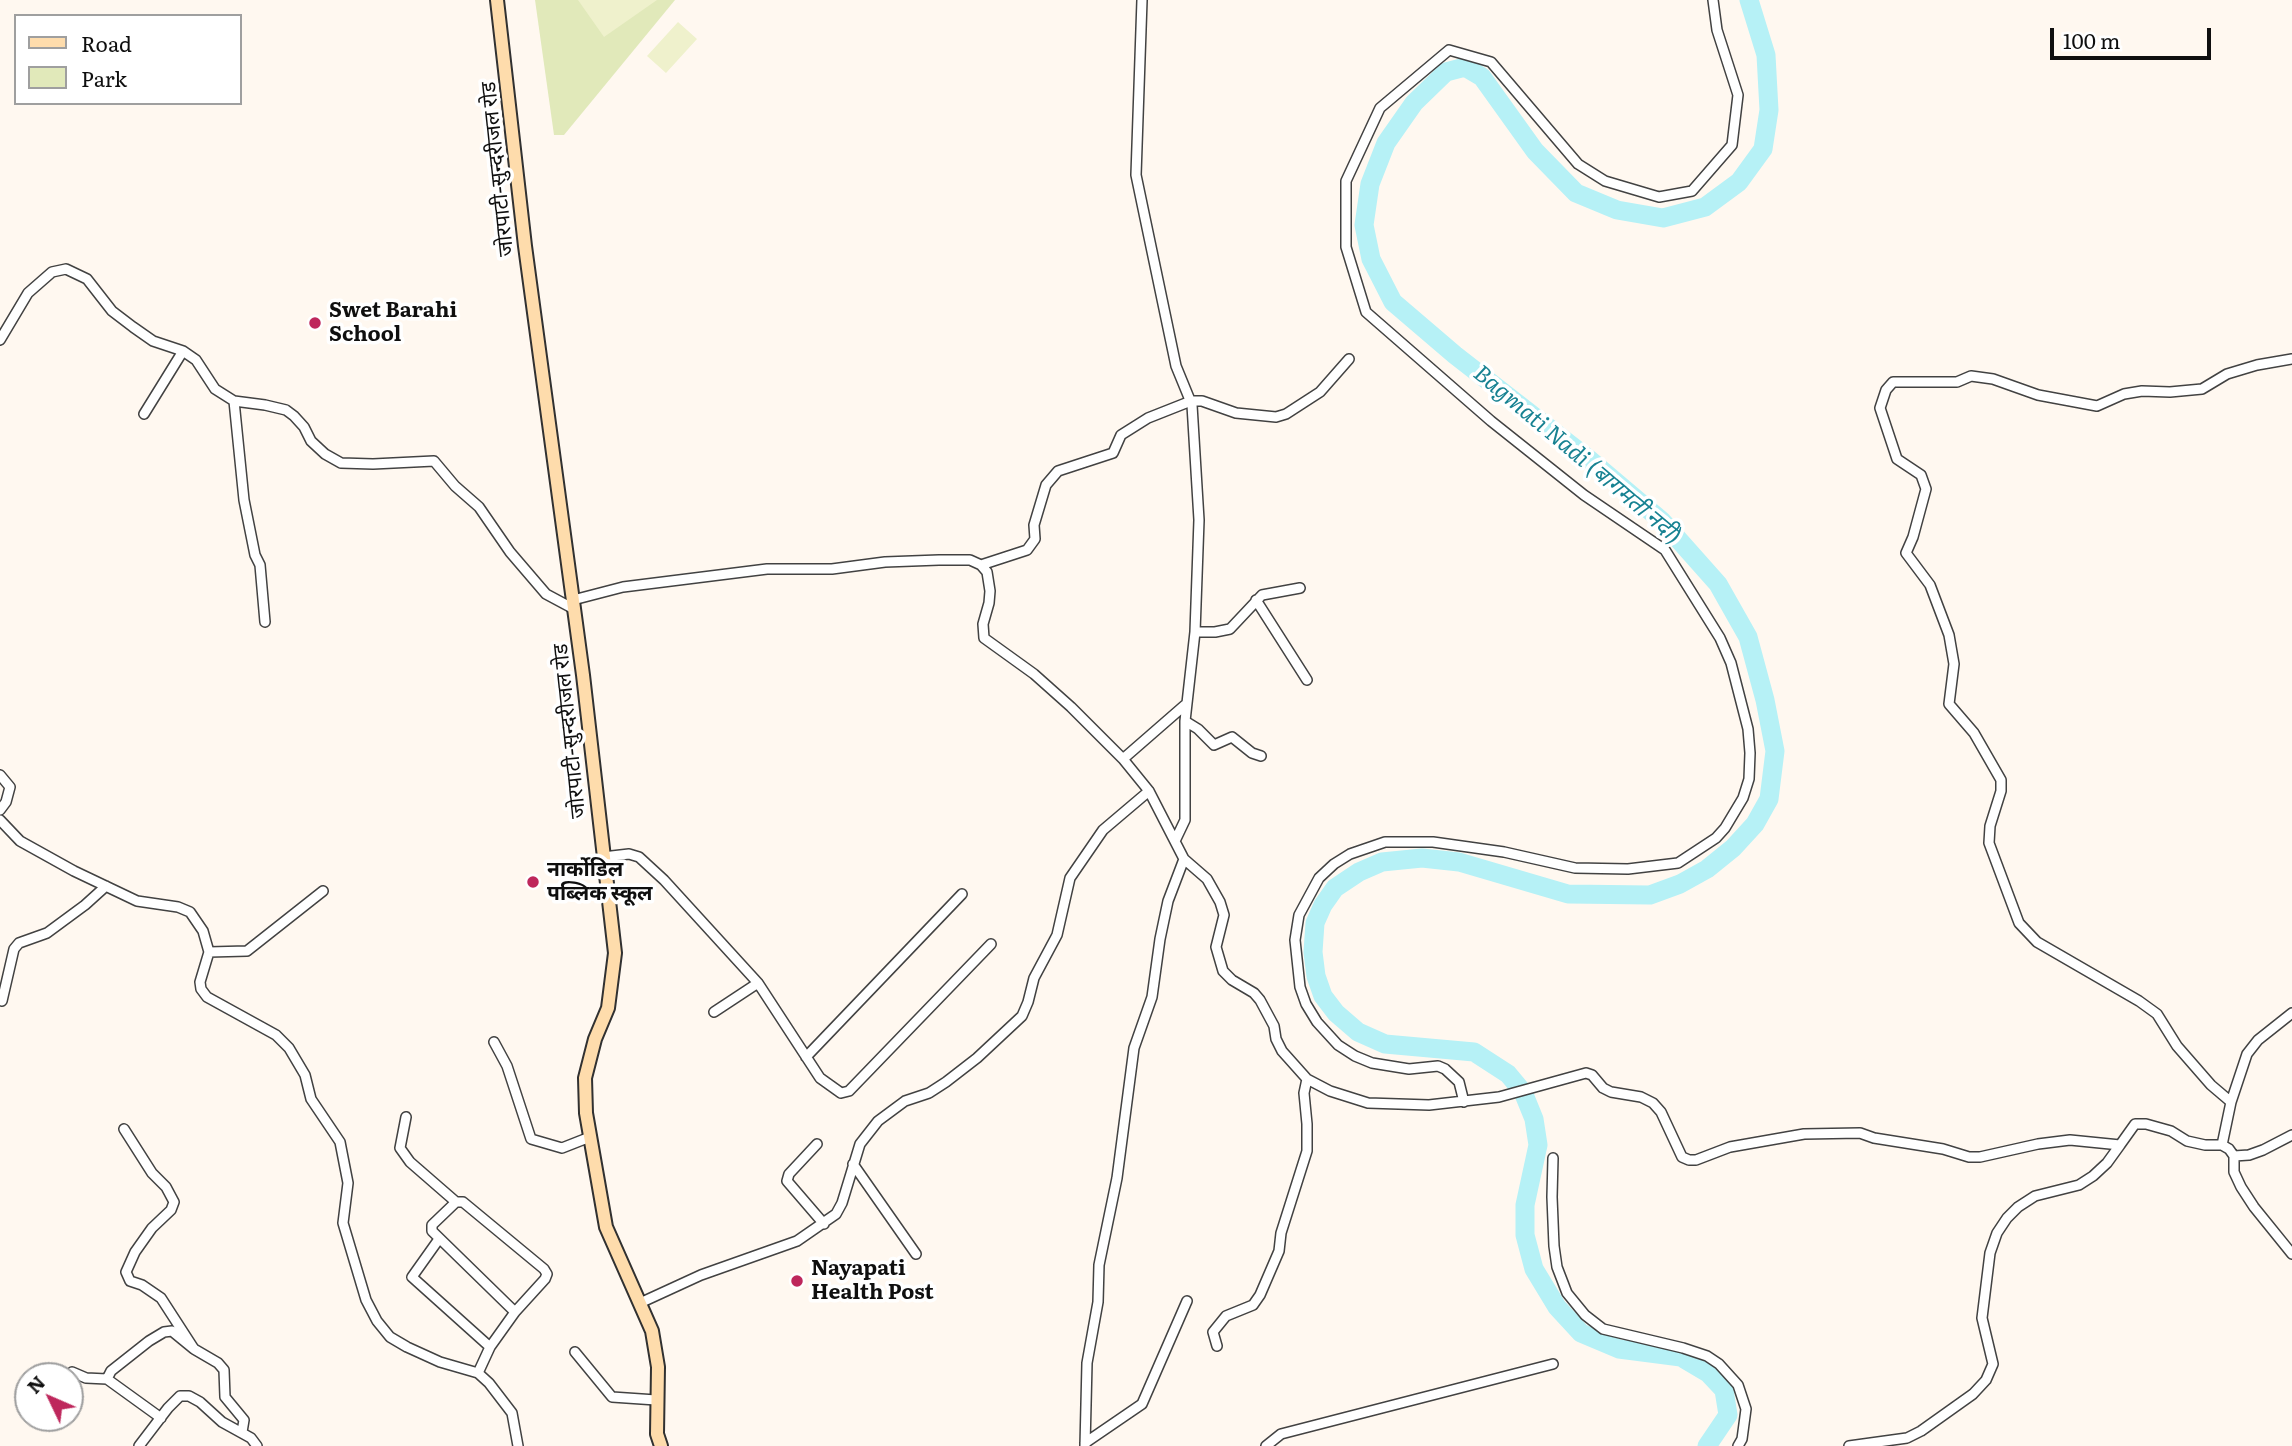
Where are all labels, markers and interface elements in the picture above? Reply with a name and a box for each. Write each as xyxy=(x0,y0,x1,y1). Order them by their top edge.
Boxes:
legend xyxy=(14,14,242,105)
scale bar xyxy=(2054,14,2215,58)
text: 100 m xyxy=(2063,24,2120,55)
text: Road xyxy=(81,27,132,58)
text: Park xyxy=(81,62,127,93)
street label: जोरपाटी-सुन्दरीजल रोड xyxy=(476,80,520,258)
place label: Swet Barahi School xyxy=(329,298,457,348)
marker: Swet Barahi School xyxy=(307,315,323,331)
water label: Bagmati Nadi (बागमती नदी) xyxy=(1468,360,1686,550)
street label: जोरपाटी-सुन्दरीजल रोड xyxy=(548,642,592,820)
place label: नार्कोडिल पब्लिक स्कूल xyxy=(547,857,653,907)
marker: नार्कोडिल पब्लिक स्कूल xyxy=(525,874,541,890)
place label: Nayapati Health Post xyxy=(811,1256,934,1306)
marker: Nayapati Health Post xyxy=(789,1273,805,1289)
north arrow xyxy=(14,1362,84,1432)
text: N xyxy=(20,1368,51,1399)

